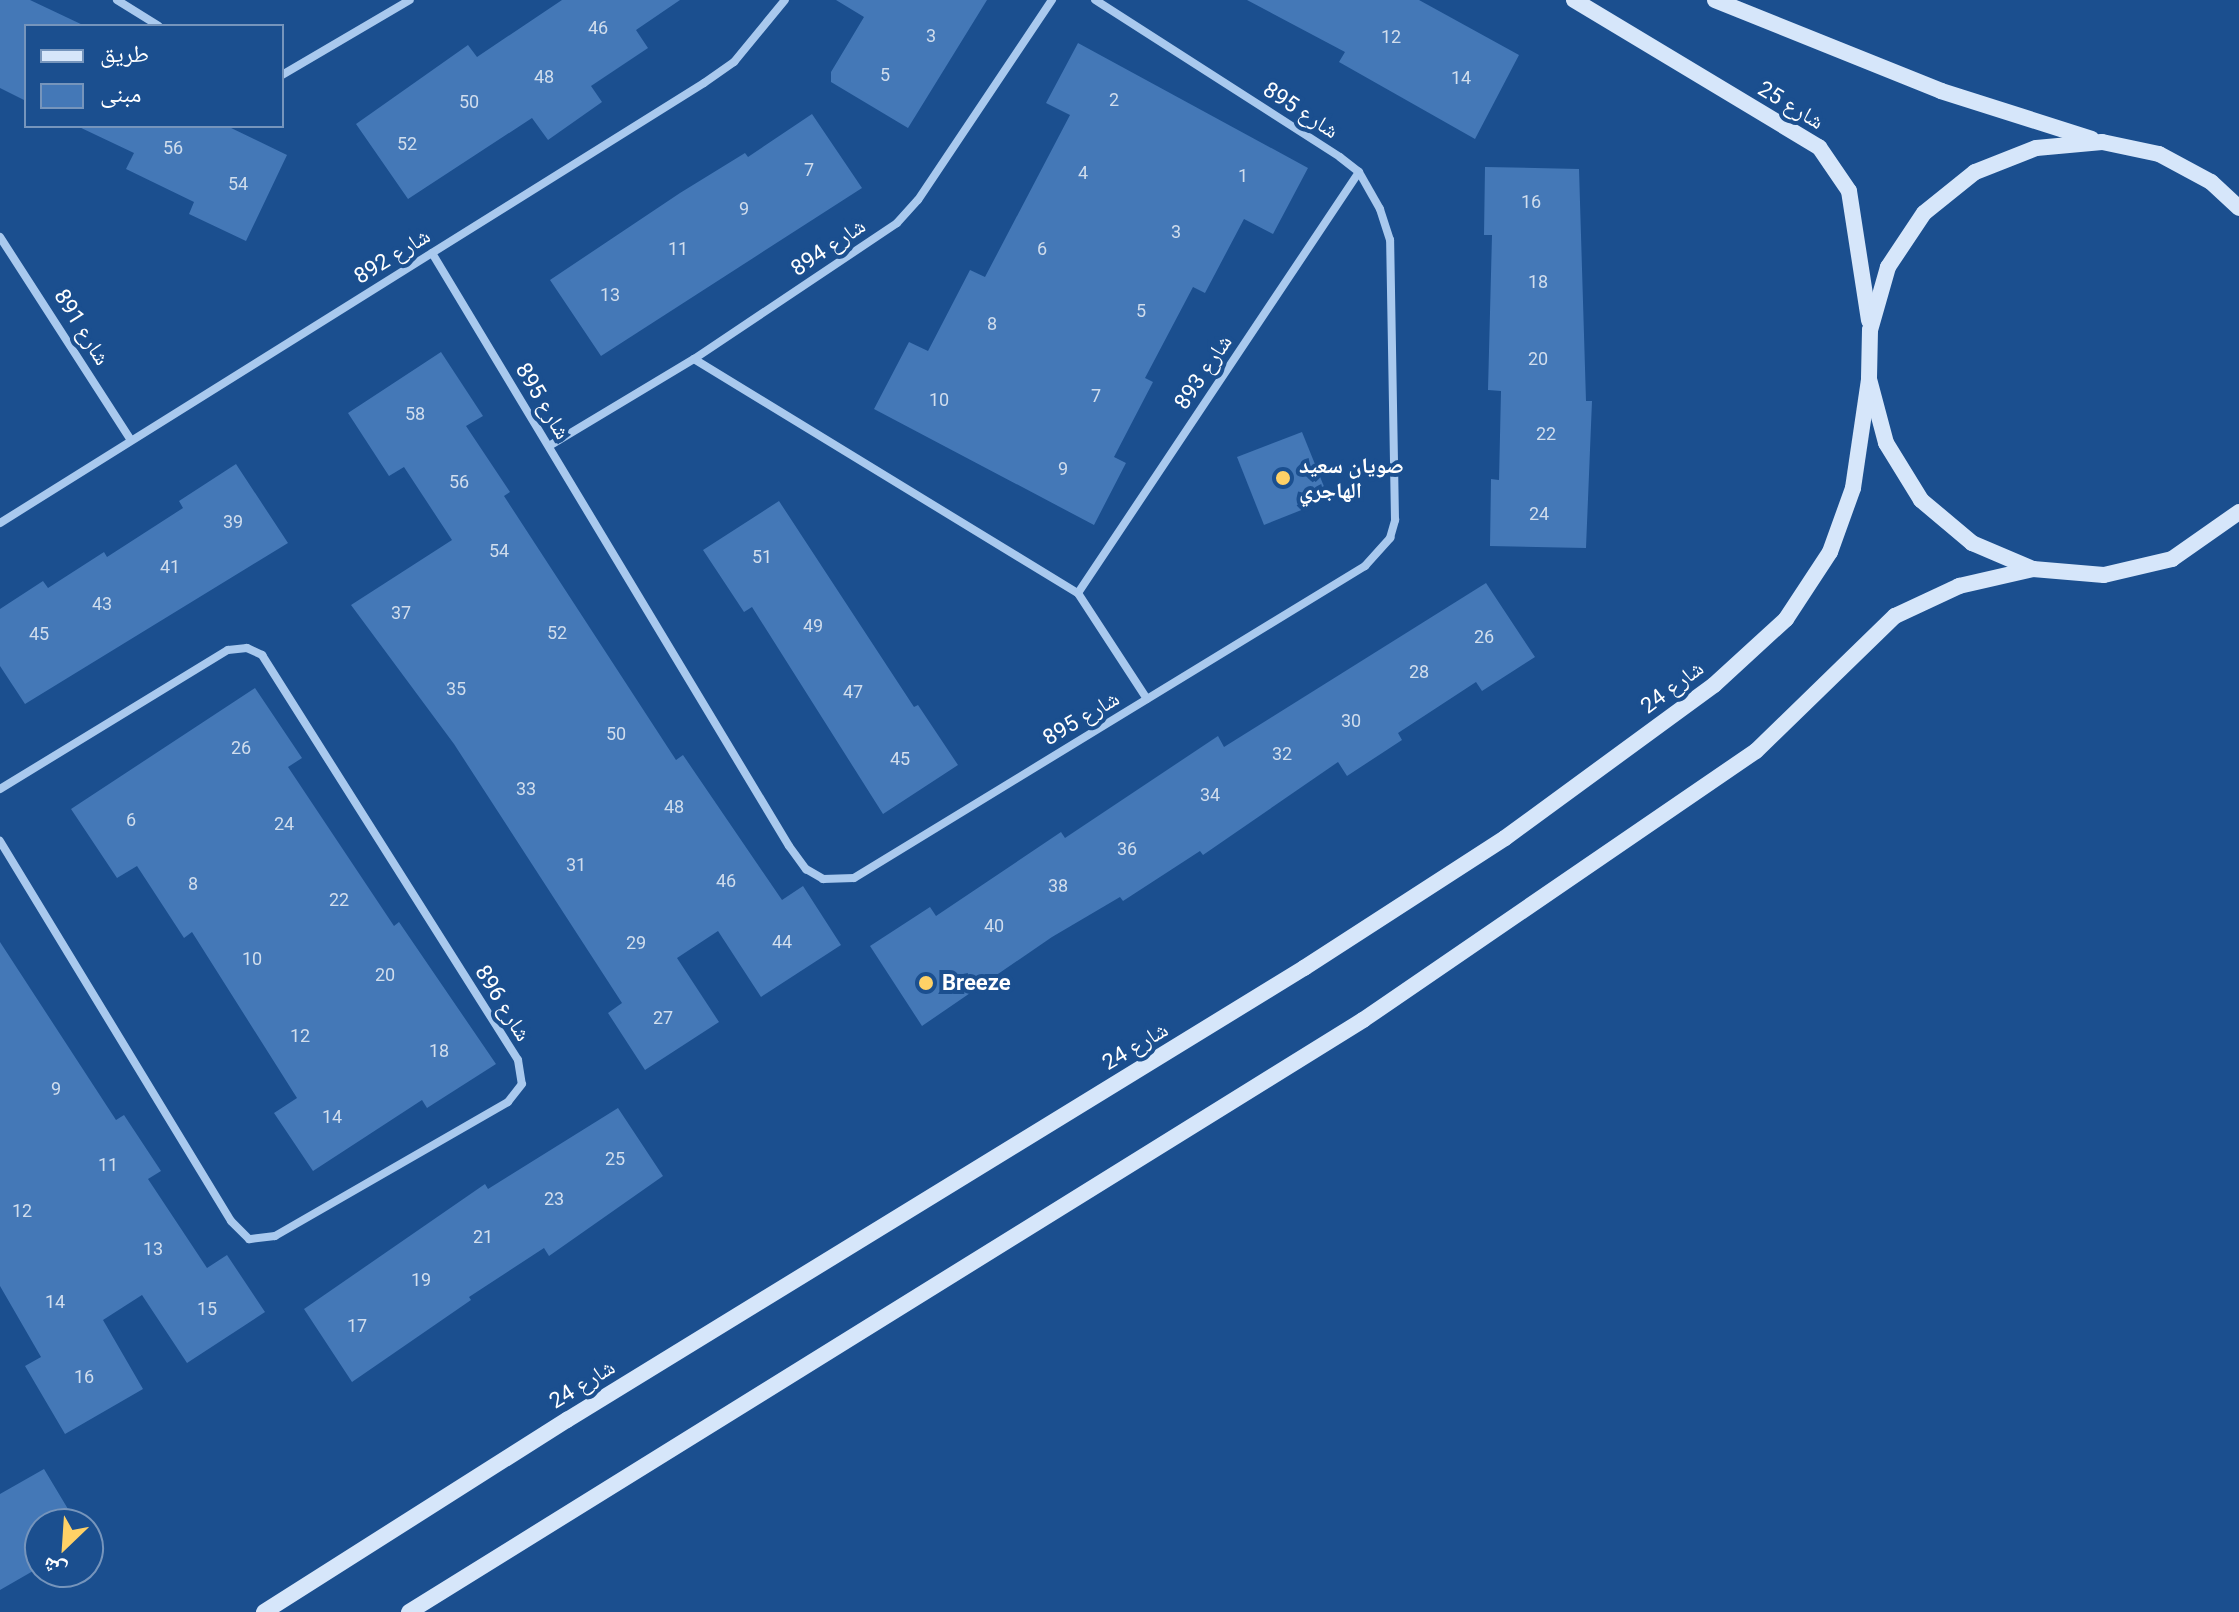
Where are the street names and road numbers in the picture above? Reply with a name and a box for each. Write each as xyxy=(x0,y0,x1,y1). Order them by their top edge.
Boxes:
street label: شارع 25 xyxy=(1753,75,1829,135)
street label: شارع 895 xyxy=(1258,76,1344,144)
street label: شارع 894 xyxy=(786,212,870,282)
street label: شارع 892 xyxy=(349,222,435,290)
street label: شارع 891 xyxy=(48,284,116,370)
street label: شارع 893 xyxy=(1168,330,1238,414)
street label: شارع 895 xyxy=(510,358,576,444)
street label: شارع 24 xyxy=(1635,655,1709,719)
street label: شارع 895 xyxy=(1038,685,1124,751)
street label: شارع 896 xyxy=(469,960,537,1046)
street label: شارع 24 xyxy=(1097,1016,1173,1076)
street label: شارع 24 xyxy=(544,1354,620,1414)

